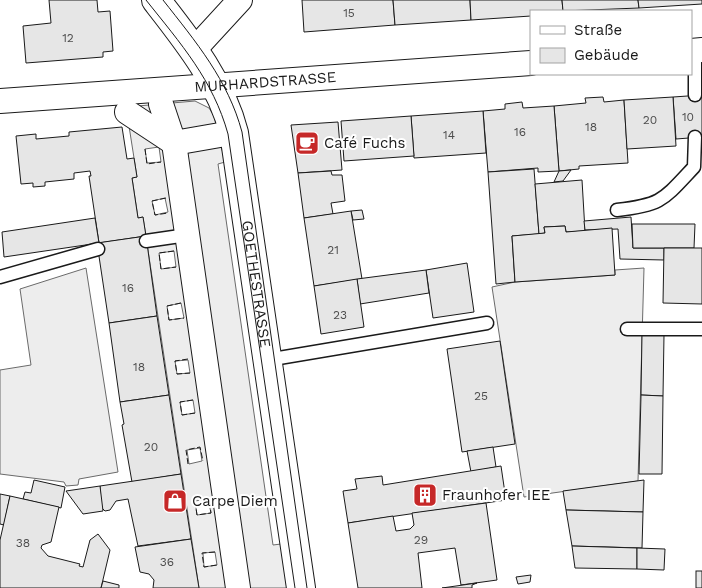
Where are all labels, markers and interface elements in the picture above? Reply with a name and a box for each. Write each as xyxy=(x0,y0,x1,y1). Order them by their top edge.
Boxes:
house number: 15 xyxy=(343,6,355,20)
legend xyxy=(530,10,692,75)
text: Straße xyxy=(574,21,622,39)
house number: 12 xyxy=(62,31,74,45)
text: Gebäude xyxy=(574,46,639,64)
street label: MURHARDSTRASSE xyxy=(194,68,337,96)
house number: 10 xyxy=(682,110,694,124)
house number: 20 xyxy=(643,113,657,127)
house number: 18 xyxy=(585,120,597,134)
house number: 16 xyxy=(514,125,526,139)
house number: 14 xyxy=(443,128,455,142)
cafe icon: Café Fuchs xyxy=(294,130,320,156)
place label: Café Fuchs xyxy=(324,134,406,152)
street label: GOETHESTRASSE xyxy=(238,219,274,349)
house number: 21 xyxy=(327,243,339,257)
house number: 16 xyxy=(122,281,134,295)
house number: 23 xyxy=(333,308,347,322)
house number: 18 xyxy=(133,360,145,374)
house number: 25 xyxy=(474,389,488,403)
house number: 20 xyxy=(144,440,158,454)
building icon: Fraunhofer IEE xyxy=(412,482,438,508)
place label: Fraunhofer IEE xyxy=(442,486,550,504)
shop icon: Carpe Diem xyxy=(162,488,188,514)
place label: Carpe Diem xyxy=(192,492,278,510)
house number: 29 xyxy=(414,533,428,547)
house number: 38 xyxy=(16,536,30,550)
house number: 36 xyxy=(160,555,174,569)

